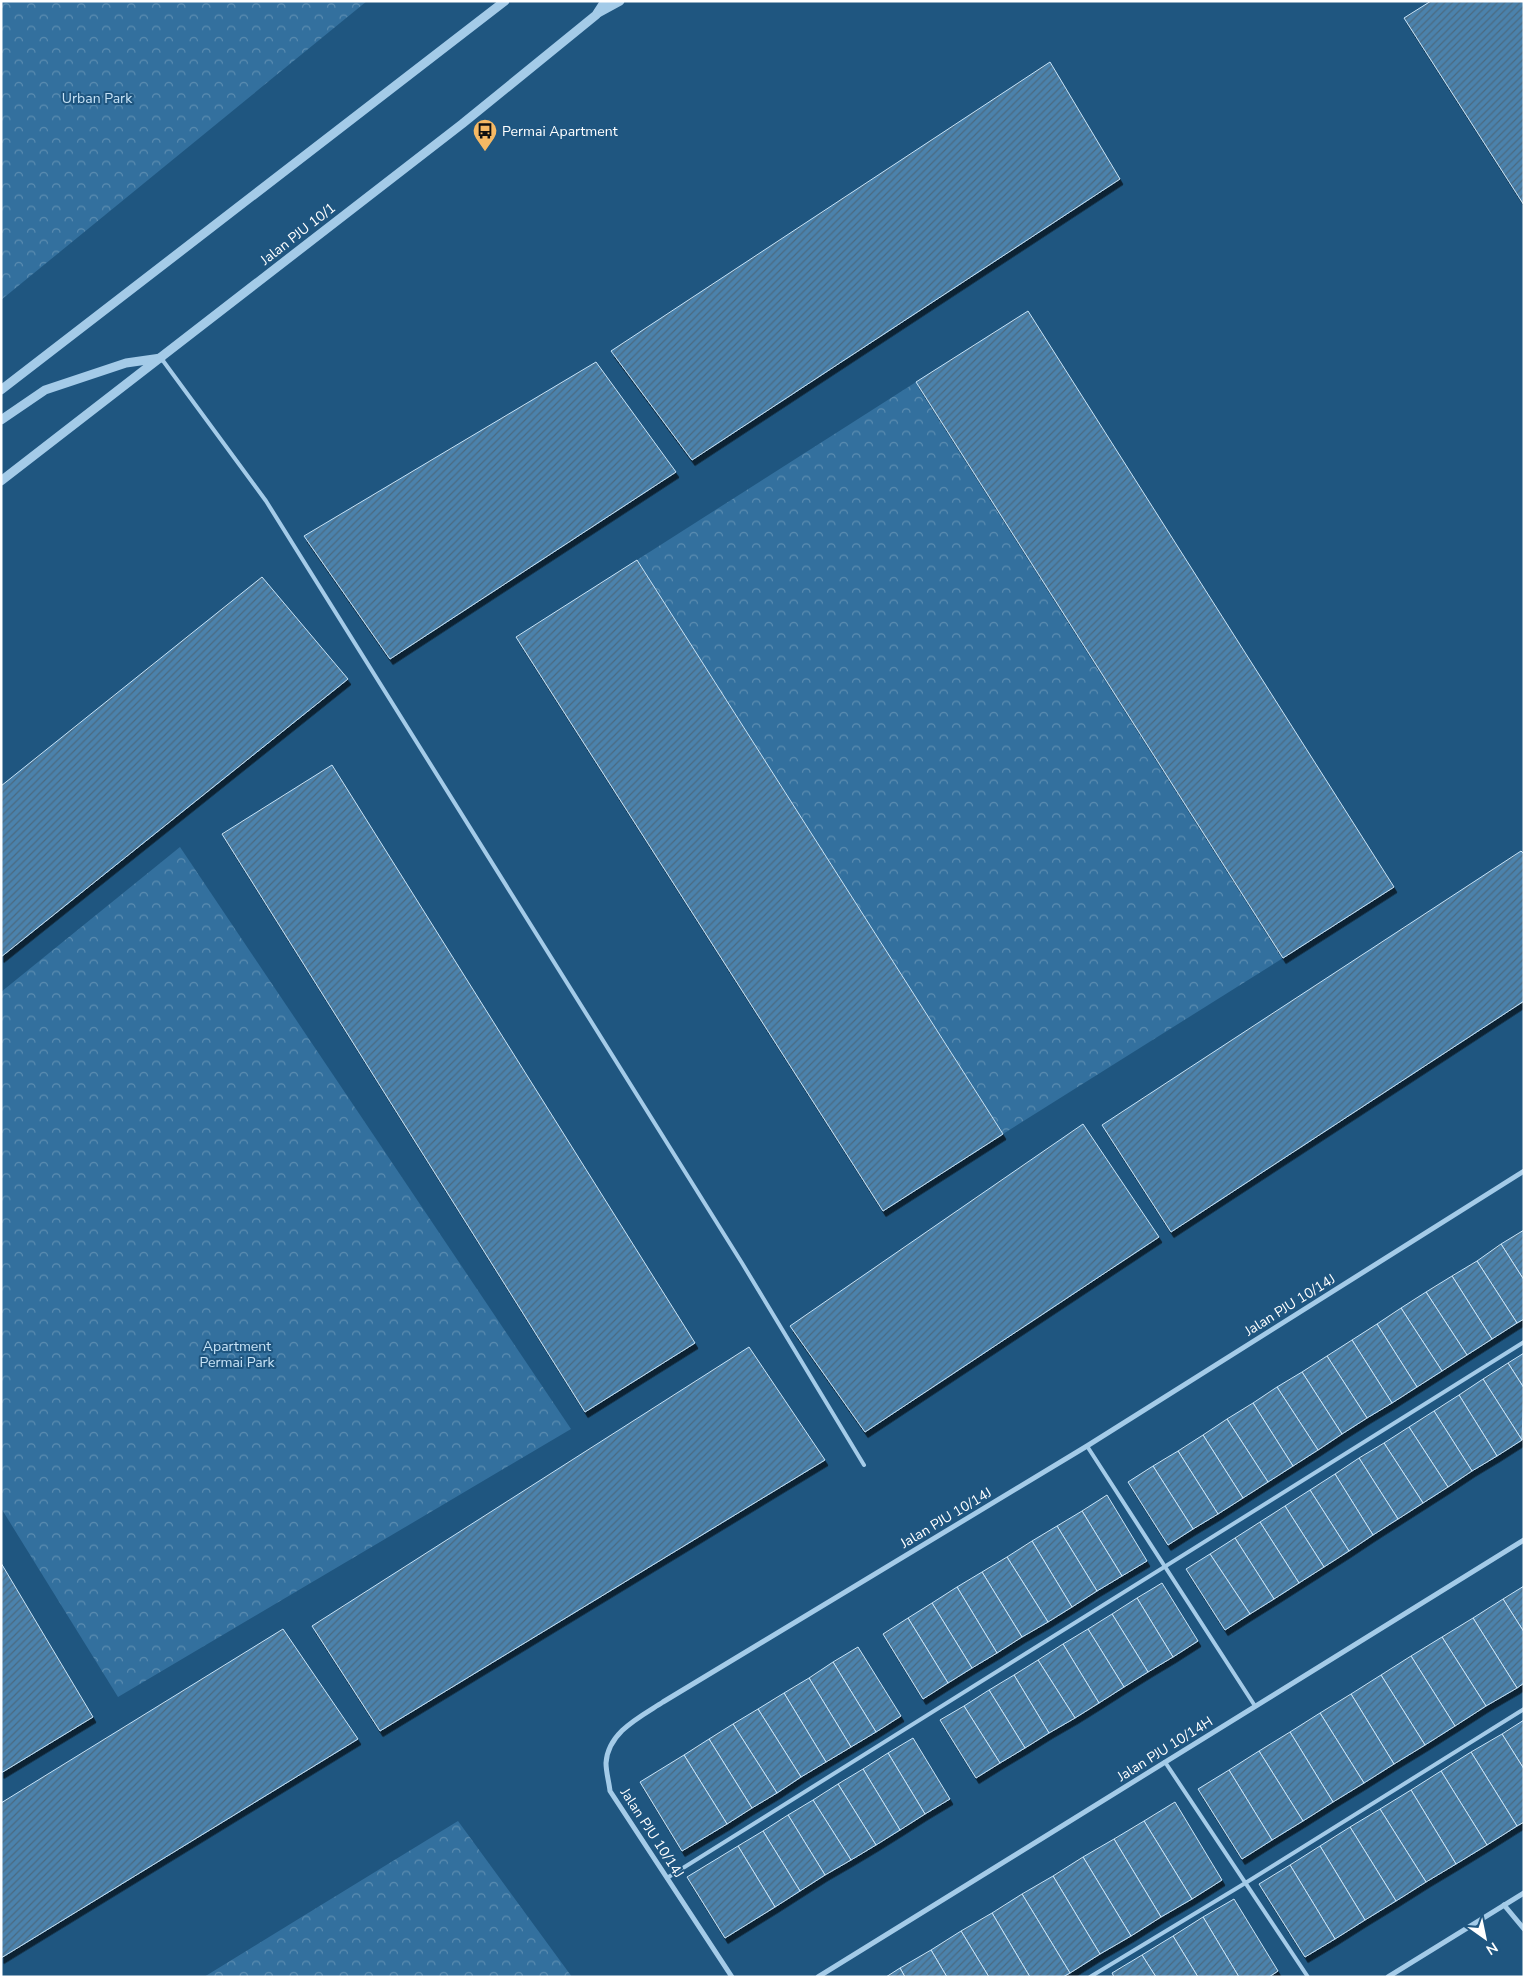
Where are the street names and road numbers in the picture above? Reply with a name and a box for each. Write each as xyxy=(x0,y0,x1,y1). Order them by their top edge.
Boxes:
street label: Jalan PJU 10/1 xyxy=(256,199,340,270)
street label: Jalan PJU 10/14J xyxy=(1240,1270,1339,1341)
street label: Jalan PJU 10/14J xyxy=(896,1483,995,1553)
street label: Jalan PJU 10/14H xyxy=(1113,1712,1217,1787)
street label: Jalan PJU 10/14J xyxy=(615,1784,688,1882)

